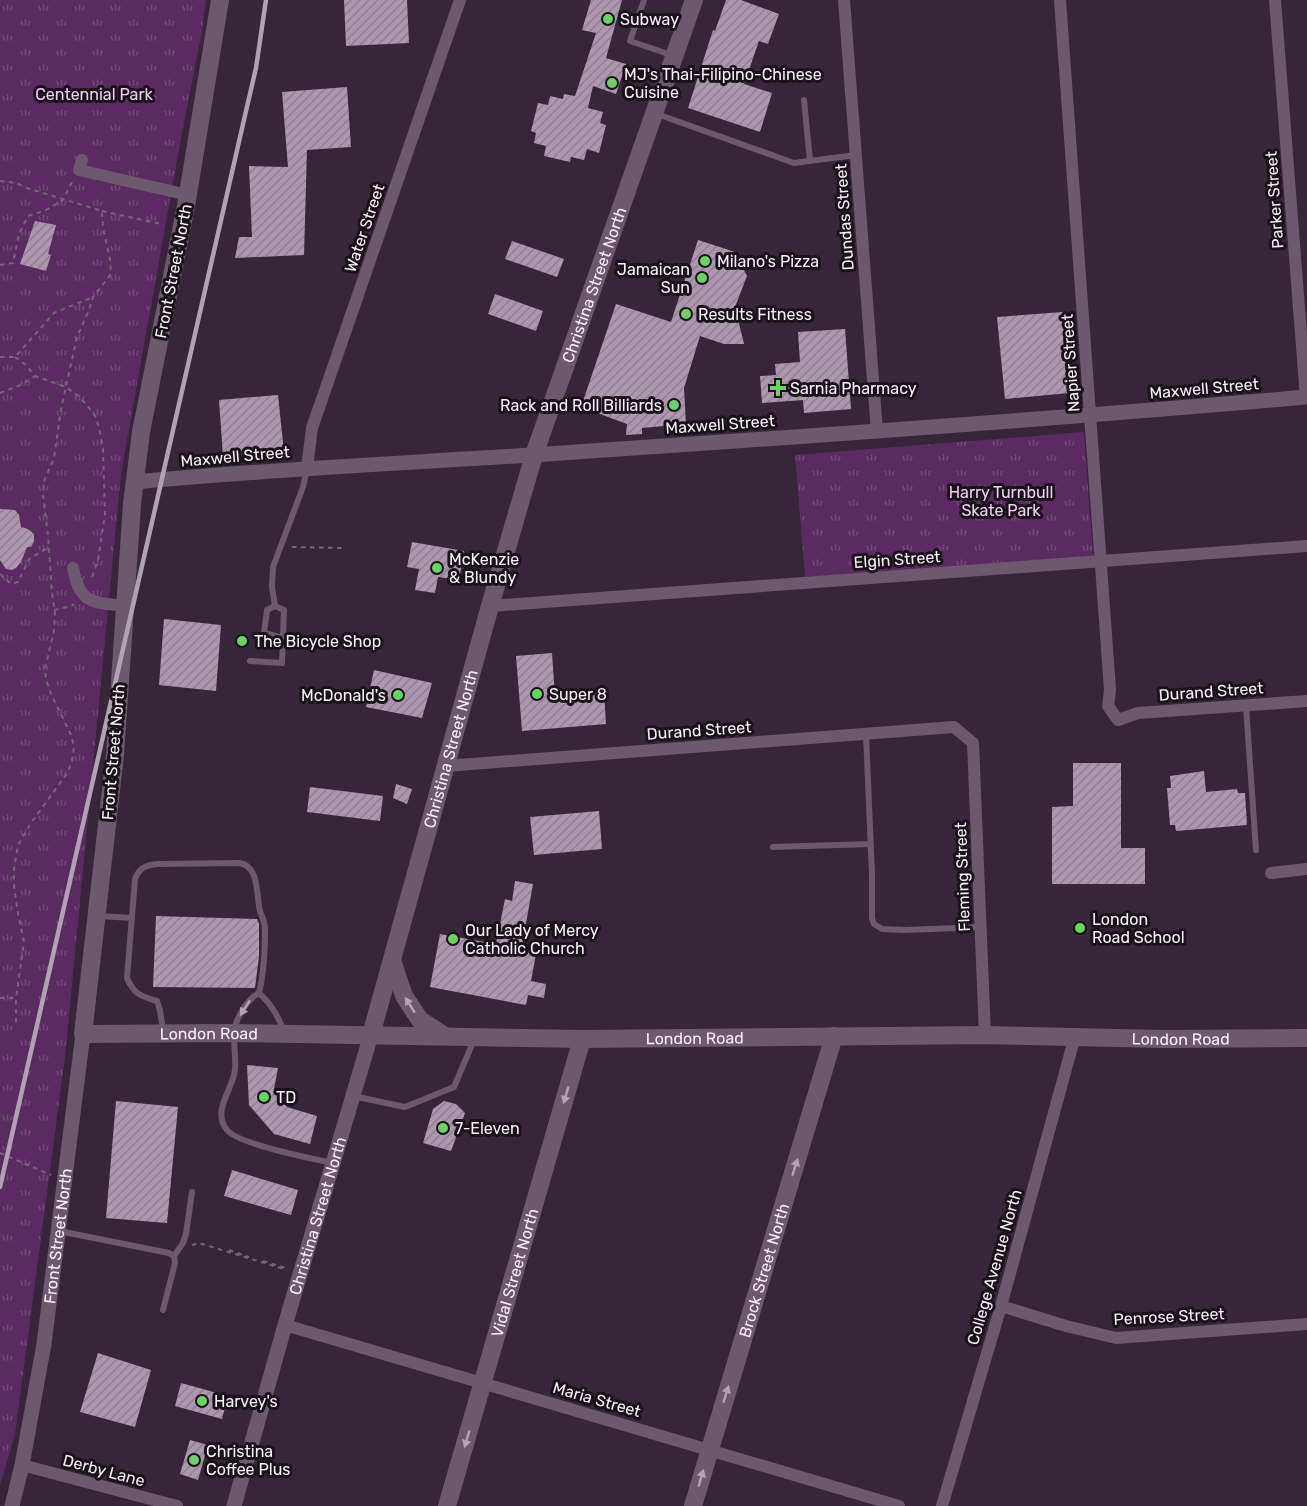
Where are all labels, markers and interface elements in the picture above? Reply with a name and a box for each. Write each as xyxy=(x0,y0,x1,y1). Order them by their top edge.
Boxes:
place label: Subway xyxy=(620,10,679,29)
marker: Subway xyxy=(601,12,615,26)
place label: MJ's Thai-Filipino-Chinese Cuisine xyxy=(624,65,822,102)
marker: MJ's Thai-Filipino-Chinese Cuisine xyxy=(605,76,619,90)
park label: Centennial Park xyxy=(35,85,154,104)
street label: Parker Street xyxy=(1262,151,1287,249)
street label: Dundas Street xyxy=(831,163,858,271)
street label: Water Street xyxy=(340,181,388,275)
street label: Front Street North xyxy=(151,202,196,340)
street label: Christina Street North xyxy=(558,204,630,365)
place label: Milano's Pizza xyxy=(717,252,819,271)
marker: Milano's Pizza xyxy=(698,254,712,268)
place label: Jamaican Sun xyxy=(617,260,690,297)
marker: Jamaican Sun xyxy=(695,271,709,285)
place label: Results Fitness xyxy=(698,305,812,324)
marker: Results Fitness xyxy=(679,307,693,321)
street label: Napier Street xyxy=(1058,313,1083,413)
street label: Maxwell Street xyxy=(1149,374,1260,403)
place label: Sarnia Pharmacy xyxy=(790,379,917,398)
marker: Sarnia Pharmacy xyxy=(771,381,785,395)
place label: Rack and Roll Billiards xyxy=(500,396,662,415)
marker: Rack and Roll Billiards xyxy=(667,398,681,412)
street label: Maxwell Street xyxy=(665,411,775,438)
street label: Maxwell Street xyxy=(180,442,291,471)
park label: Harry Turnbull Skate Park xyxy=(949,483,1053,520)
street label: Elgin Street xyxy=(853,547,941,572)
place label: McKenzie & Blundy xyxy=(449,550,519,587)
marker: McKenzie & Blundy xyxy=(430,561,444,575)
place label: The Bicycle Shop xyxy=(254,632,381,651)
marker: The Bicycle Shop xyxy=(235,634,249,648)
street label: Christina Street North xyxy=(420,667,482,830)
street label: Durand Street xyxy=(1158,678,1264,705)
street label: Front Street North xyxy=(98,683,129,821)
place label: Super 8 xyxy=(549,685,607,704)
place label: McDonald's xyxy=(301,686,386,705)
marker: Super 8 xyxy=(530,687,544,701)
marker: McDonald's xyxy=(391,688,405,702)
street label: Durand Street xyxy=(646,717,752,744)
street label: Fleming Street xyxy=(951,822,974,932)
place label: London Road School xyxy=(1092,910,1185,947)
place label: Our Lady of Mercy Catholic Church xyxy=(465,921,599,958)
marker: London Road School xyxy=(1073,921,1087,935)
marker: Our Lady of Mercy Catholic Church xyxy=(446,932,460,946)
one-way arrow xyxy=(405,997,416,1013)
one-way arrow xyxy=(239,999,251,1015)
street label: London Road xyxy=(160,1024,258,1043)
street label: London Road xyxy=(646,1028,744,1048)
street label: London Road xyxy=(1131,1029,1230,1049)
one-way arrow xyxy=(561,1086,570,1104)
place label: TD xyxy=(276,1088,296,1107)
marker: TD xyxy=(257,1090,271,1104)
place label: 7-Eleven xyxy=(455,1119,520,1138)
marker: 7-Eleven xyxy=(436,1121,450,1135)
street label: Christina Street North xyxy=(285,1135,350,1297)
one-way arrow xyxy=(791,1158,800,1176)
street label: Front Street North xyxy=(40,1167,76,1305)
street label: College Avenue North xyxy=(963,1187,1026,1347)
street label: Brock Street North xyxy=(735,1201,793,1340)
street label: Vidal Street North xyxy=(487,1206,543,1339)
street label: Penrose Street xyxy=(1113,1304,1225,1329)
street label: Maria Street xyxy=(551,1378,643,1421)
one-way arrow xyxy=(722,1385,731,1403)
place label: Harvey's xyxy=(214,1392,278,1411)
marker: Harvey's xyxy=(195,1394,209,1408)
one-way arrow xyxy=(462,1430,471,1448)
place label: Christina Coffee Plus xyxy=(206,1442,290,1479)
street label: Derby Lane xyxy=(61,1450,147,1491)
marker: Christina Coffee Plus xyxy=(187,1453,201,1467)
one-way arrow xyxy=(697,1469,707,1487)

